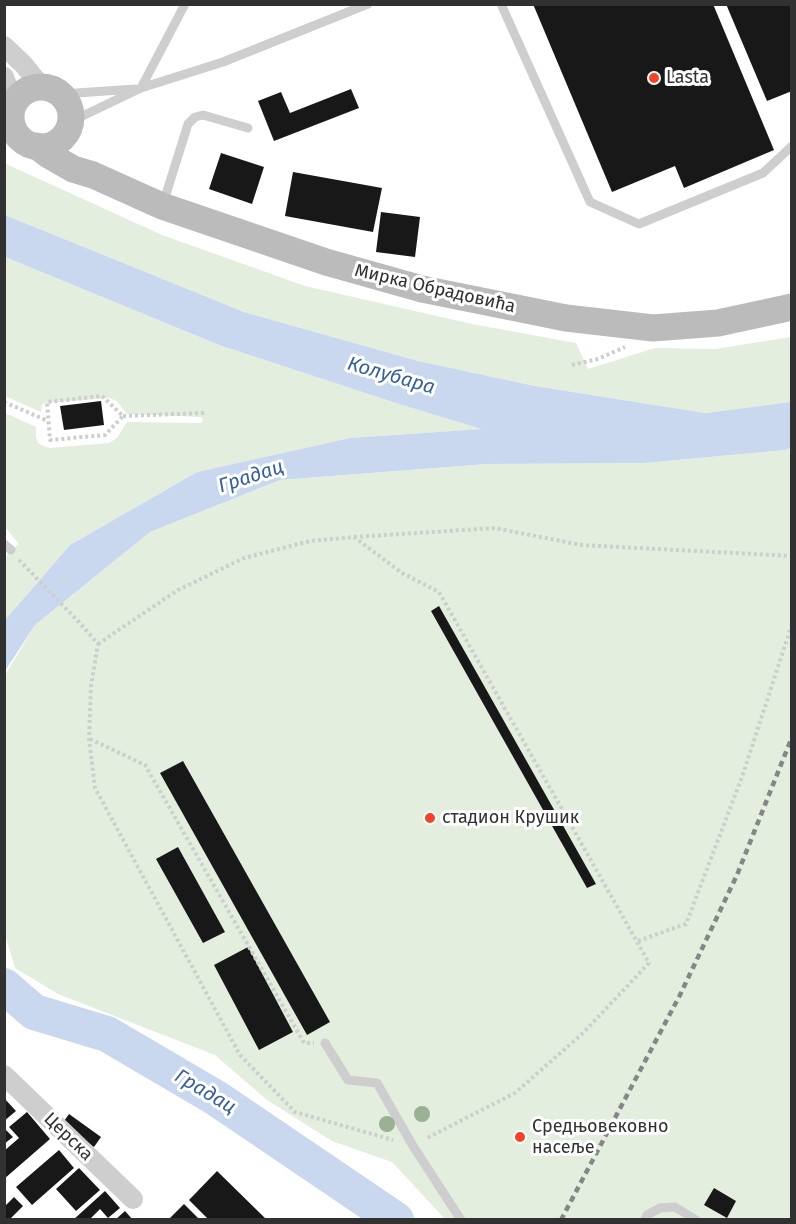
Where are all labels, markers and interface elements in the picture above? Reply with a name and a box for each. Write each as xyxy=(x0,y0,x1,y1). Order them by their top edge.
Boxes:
place label: Lasta xyxy=(666,67,709,89)
marker: Lasta xyxy=(647,71,661,85)
street label: Мирка Обрадовића xyxy=(353,260,517,318)
water label: Колубара xyxy=(344,352,438,400)
water label: Градац xyxy=(215,455,287,499)
place label: стадион Крушик xyxy=(442,807,579,829)
marker: стадион Крушик xyxy=(423,811,437,825)
water label: Градац xyxy=(170,1064,240,1120)
street label: Церска xyxy=(39,1108,97,1166)
place label: Средњовековно насеље xyxy=(532,1116,669,1158)
marker: Средњовековно насеље xyxy=(513,1130,527,1144)

